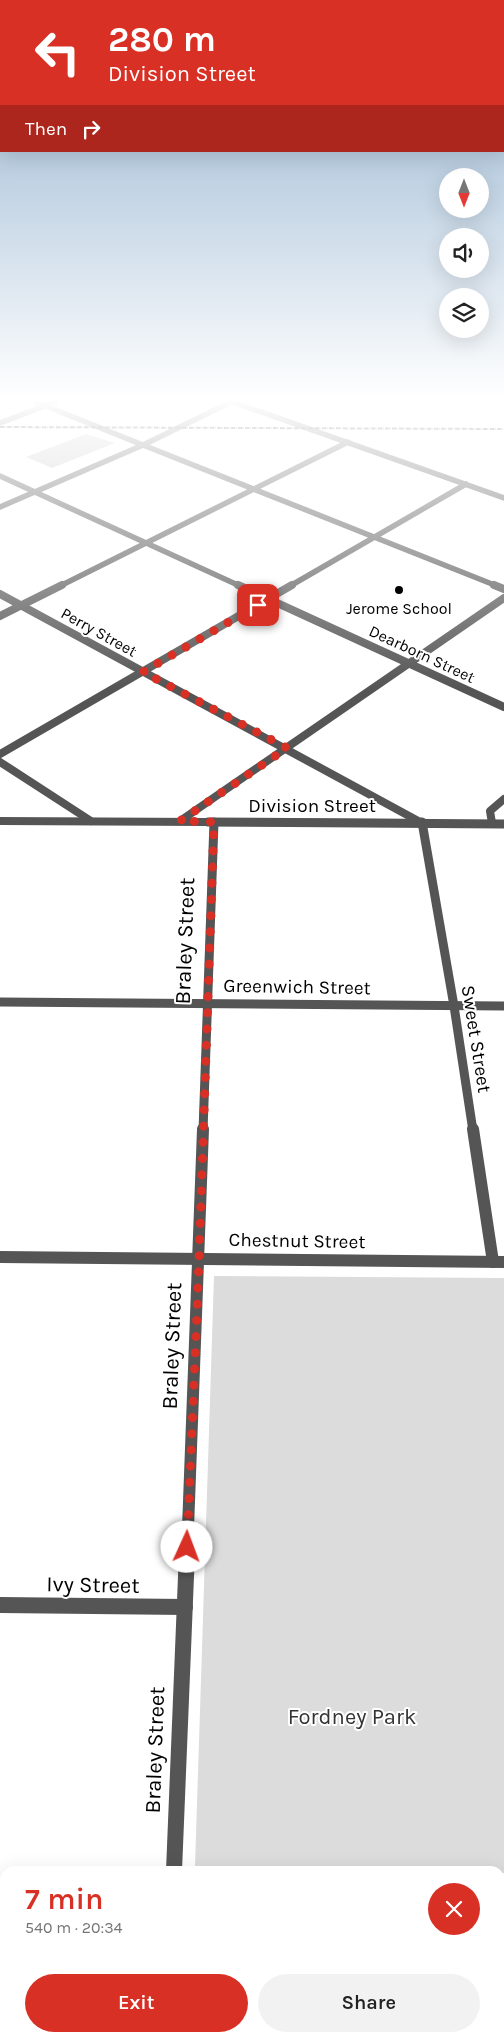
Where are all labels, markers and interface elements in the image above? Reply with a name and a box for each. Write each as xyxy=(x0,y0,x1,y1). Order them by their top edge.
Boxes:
text: 280 m xyxy=(108,19,216,60)
icon: left xyxy=(25,20,90,85)
text: Division Street xyxy=(108,61,256,87)
icon: right xyxy=(77,115,105,143)
text: Then xyxy=(25,118,67,140)
north arrow xyxy=(439,168,489,218)
map controls xyxy=(439,168,489,338)
button: sound xyxy=(439,228,489,278)
button: layers xyxy=(439,288,489,338)
pin xyxy=(237,584,279,626)
marker: Jerome School xyxy=(393,584,405,596)
icon: arrive xyxy=(244,591,272,619)
place label: Jerome School xyxy=(346,599,452,618)
street label: Perry Street xyxy=(58,603,140,661)
street label: Dearborn Street xyxy=(366,621,478,687)
street label: Division Street xyxy=(248,795,376,817)
street label: Braley Street xyxy=(170,877,200,1005)
street label: Greenwich Street xyxy=(223,975,371,999)
street label: Sweet Street xyxy=(457,984,495,1094)
street label: Chestnut Street xyxy=(228,1229,366,1253)
street label: Braley Street xyxy=(157,1282,187,1410)
position arrow xyxy=(160,1520,212,1572)
street label: Ivy Street xyxy=(46,1571,140,1599)
street label: Braley Street xyxy=(140,1686,170,1814)
park label: Fordney Park xyxy=(288,1704,416,1730)
text: 7 min xyxy=(25,1881,104,1917)
button: close xyxy=(428,1883,480,1935)
text: 540 m · 20:34 xyxy=(25,1918,123,1937)
button: Exit xyxy=(25,1974,248,2032)
button: Share xyxy=(258,1974,480,2032)

